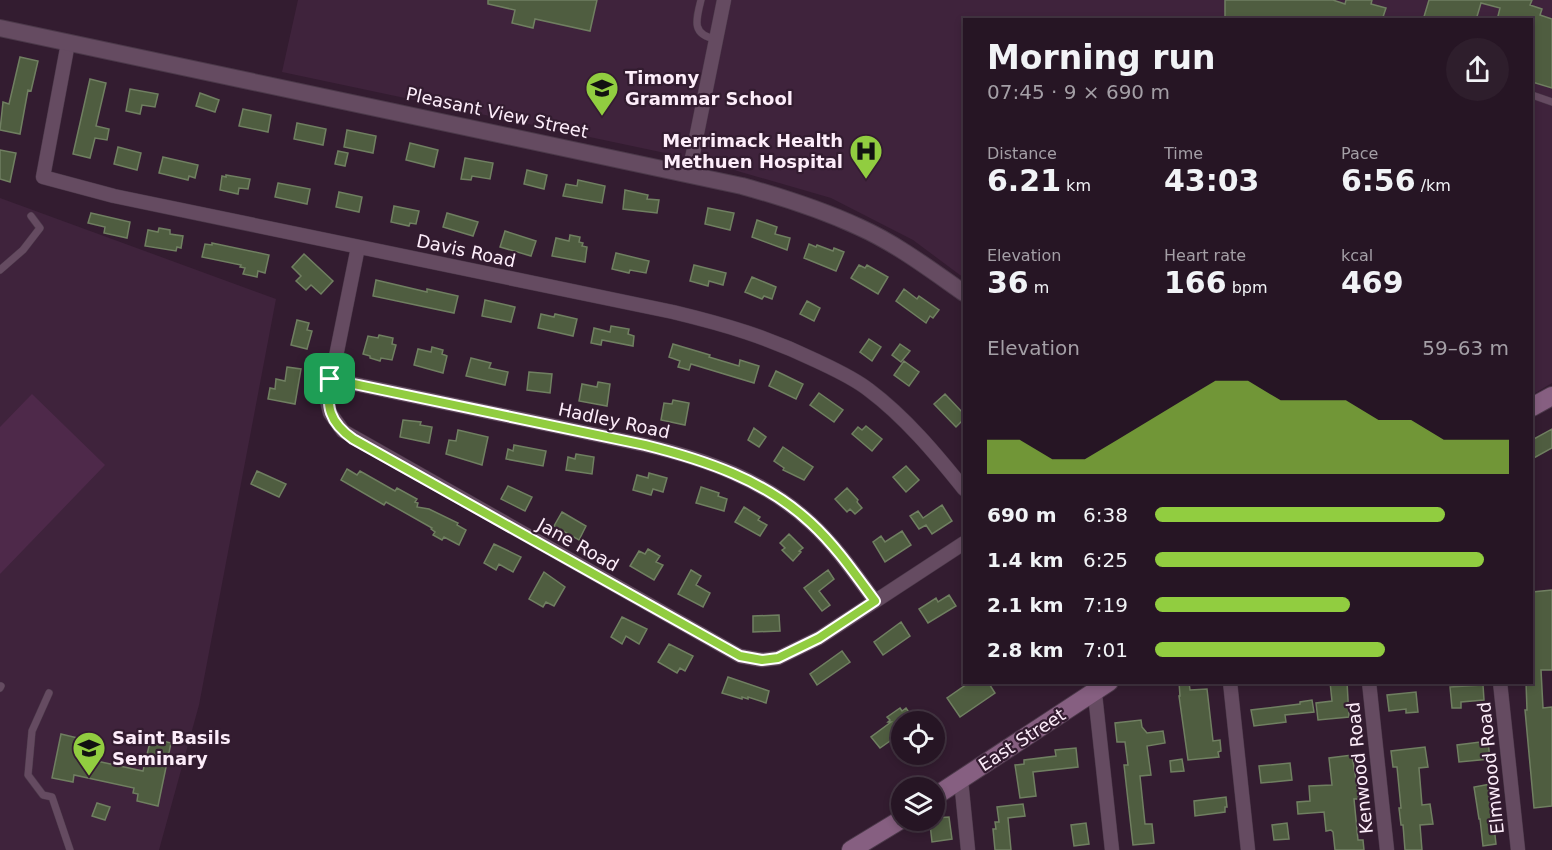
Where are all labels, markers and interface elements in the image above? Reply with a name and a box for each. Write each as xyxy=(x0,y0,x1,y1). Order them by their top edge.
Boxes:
text: Morning run xyxy=(987,38,1215,77)
button: share xyxy=(1446,38,1509,101)
place label: Timony Grammar School xyxy=(625,67,793,109)
school or university icon: Timony Grammar School xyxy=(584,70,620,117)
text: 07:45 · 9 × 690 m xyxy=(987,80,1170,104)
street label: Pleasant View Street xyxy=(404,83,590,142)
place label: Merrimack Health Methuen Hospital xyxy=(662,130,843,172)
hospital icon: Merrimack Health Methuen Hospital xyxy=(848,133,884,180)
text: Distance xyxy=(987,144,1057,163)
text: Time xyxy=(1164,144,1203,163)
text: Pace xyxy=(1341,144,1378,163)
text: 6.21 xyxy=(987,163,1061,198)
text: 43:03 xyxy=(1164,163,1260,198)
text: 6:56 xyxy=(1341,163,1416,198)
text: km xyxy=(1061,176,1091,195)
text: /km xyxy=(1416,176,1451,195)
street label: Davis Road xyxy=(415,230,518,271)
text: Elevation xyxy=(987,246,1061,265)
text: Heart rate xyxy=(1164,246,1246,265)
text: kcal xyxy=(1341,246,1373,265)
text: 36 xyxy=(987,265,1029,300)
text: 166 xyxy=(1164,265,1227,300)
text: 469 xyxy=(1341,265,1404,300)
text: m xyxy=(1029,278,1049,297)
text: bpm xyxy=(1227,278,1268,297)
text: Elevation xyxy=(987,336,1080,360)
text: 59–63 m xyxy=(1422,336,1509,360)
pin xyxy=(304,353,355,404)
icon: arrive xyxy=(313,362,346,395)
street label: Hadley Road xyxy=(556,398,672,443)
text: 690 m xyxy=(987,503,1057,527)
text: 6:38 xyxy=(1083,503,1128,527)
street label: Jane Road xyxy=(533,513,623,575)
text: 1.4 km xyxy=(987,548,1064,572)
text: 6:25 xyxy=(1083,548,1128,572)
text: 2.1 km xyxy=(987,593,1064,617)
text: 7:19 xyxy=(1083,593,1128,617)
text: 2.8 km xyxy=(987,638,1064,662)
text: 7:01 xyxy=(1083,638,1128,662)
street label: Kenwood Road xyxy=(1342,701,1377,835)
street label: Elmwood Road xyxy=(1473,701,1508,835)
street label: East Street xyxy=(974,704,1069,775)
map controls xyxy=(891,711,945,831)
button: locate xyxy=(891,711,945,765)
place label: Saint Basils Seminary xyxy=(112,727,231,769)
school or university icon: Saint Basils Seminary xyxy=(71,730,107,777)
button: layers xyxy=(891,777,945,831)

